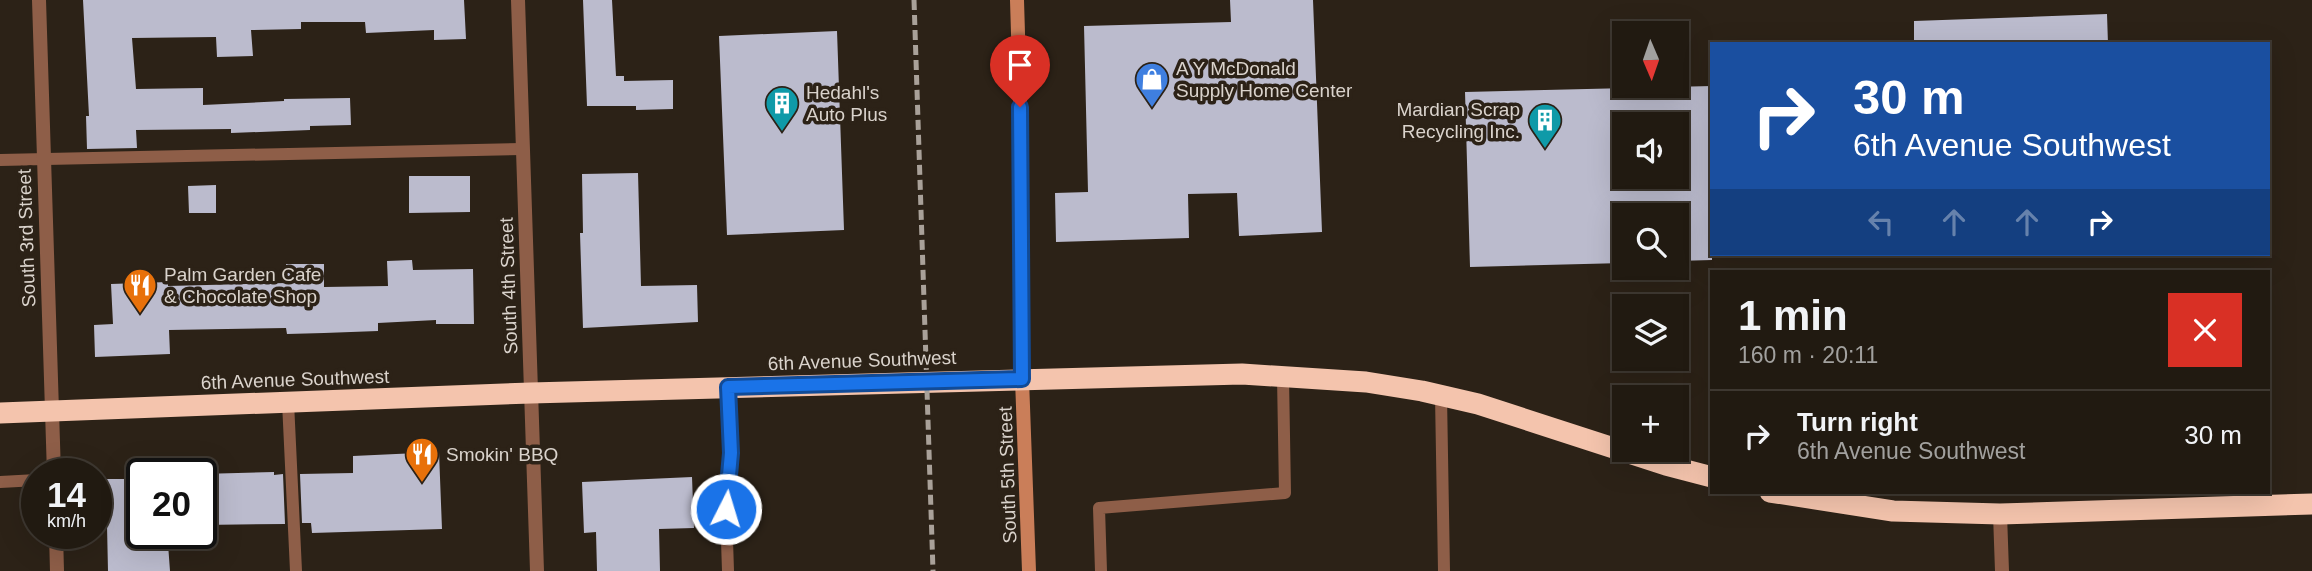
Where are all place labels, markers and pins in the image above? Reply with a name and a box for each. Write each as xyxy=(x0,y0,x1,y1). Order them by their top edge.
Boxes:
pin xyxy=(990,35,1050,107)
place label: A Y McDonald Supply Home Center xyxy=(1176,58,1353,101)
shop icon: A Y McDonald Supply Home Center xyxy=(1133,60,1171,109)
place label: Hedahl's Auto Plus xyxy=(806,82,887,125)
building icon: Hedahl's Auto Plus xyxy=(763,84,801,133)
place label: Mardian Scrap Recycling Inc. xyxy=(1396,99,1520,142)
building icon: Mardian Scrap Recycling Inc. xyxy=(1526,101,1564,150)
place label: Palm Garden Cafe & Chocolate Shop xyxy=(164,264,321,307)
restaurant icon: Palm Garden Cafe & Chocolate Shop xyxy=(121,266,159,315)
restaurant icon: Smokin' BBQ xyxy=(403,435,441,484)
place label: Smokin' BBQ xyxy=(446,444,558,465)

